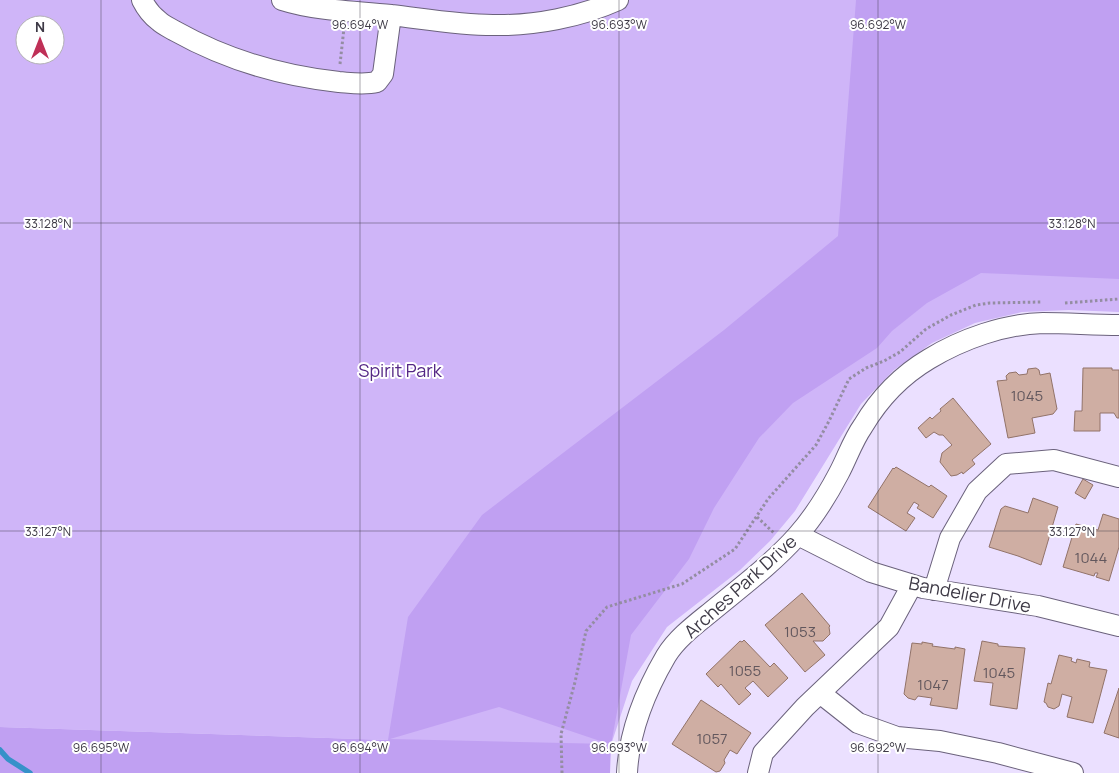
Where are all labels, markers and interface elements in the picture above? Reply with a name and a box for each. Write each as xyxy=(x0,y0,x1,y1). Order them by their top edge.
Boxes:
north arrow xyxy=(15,15,65,65)
text: 96.694°W xyxy=(332,16,389,33)
text: 96.693°W xyxy=(591,16,648,33)
text: 96.692°W xyxy=(850,16,907,33)
text: N xyxy=(35,17,45,36)
text: 33.128°N xyxy=(25,215,71,232)
text: 33.128°N xyxy=(1049,215,1095,232)
park label: Spirit Park xyxy=(358,358,443,382)
house number: 1045 xyxy=(1011,385,1043,406)
text: 33.127°N xyxy=(25,523,71,540)
text: 33.127°N xyxy=(1049,523,1095,540)
street label: Arches Park Drive xyxy=(679,529,801,643)
house number: 1044 xyxy=(1075,547,1108,568)
street label: Bandelier Drive xyxy=(907,570,1033,618)
house number: 1053 xyxy=(784,621,816,642)
house number: 1055 xyxy=(729,660,761,681)
house number: 1045 xyxy=(983,662,1015,683)
house number: 1047 xyxy=(917,674,949,695)
house number: 1057 xyxy=(696,728,728,749)
text: 96.695°W xyxy=(73,739,130,756)
text: 96.694°W xyxy=(332,739,389,756)
text: 96.693°W xyxy=(591,739,648,756)
text: 96.692°W xyxy=(850,739,907,756)

